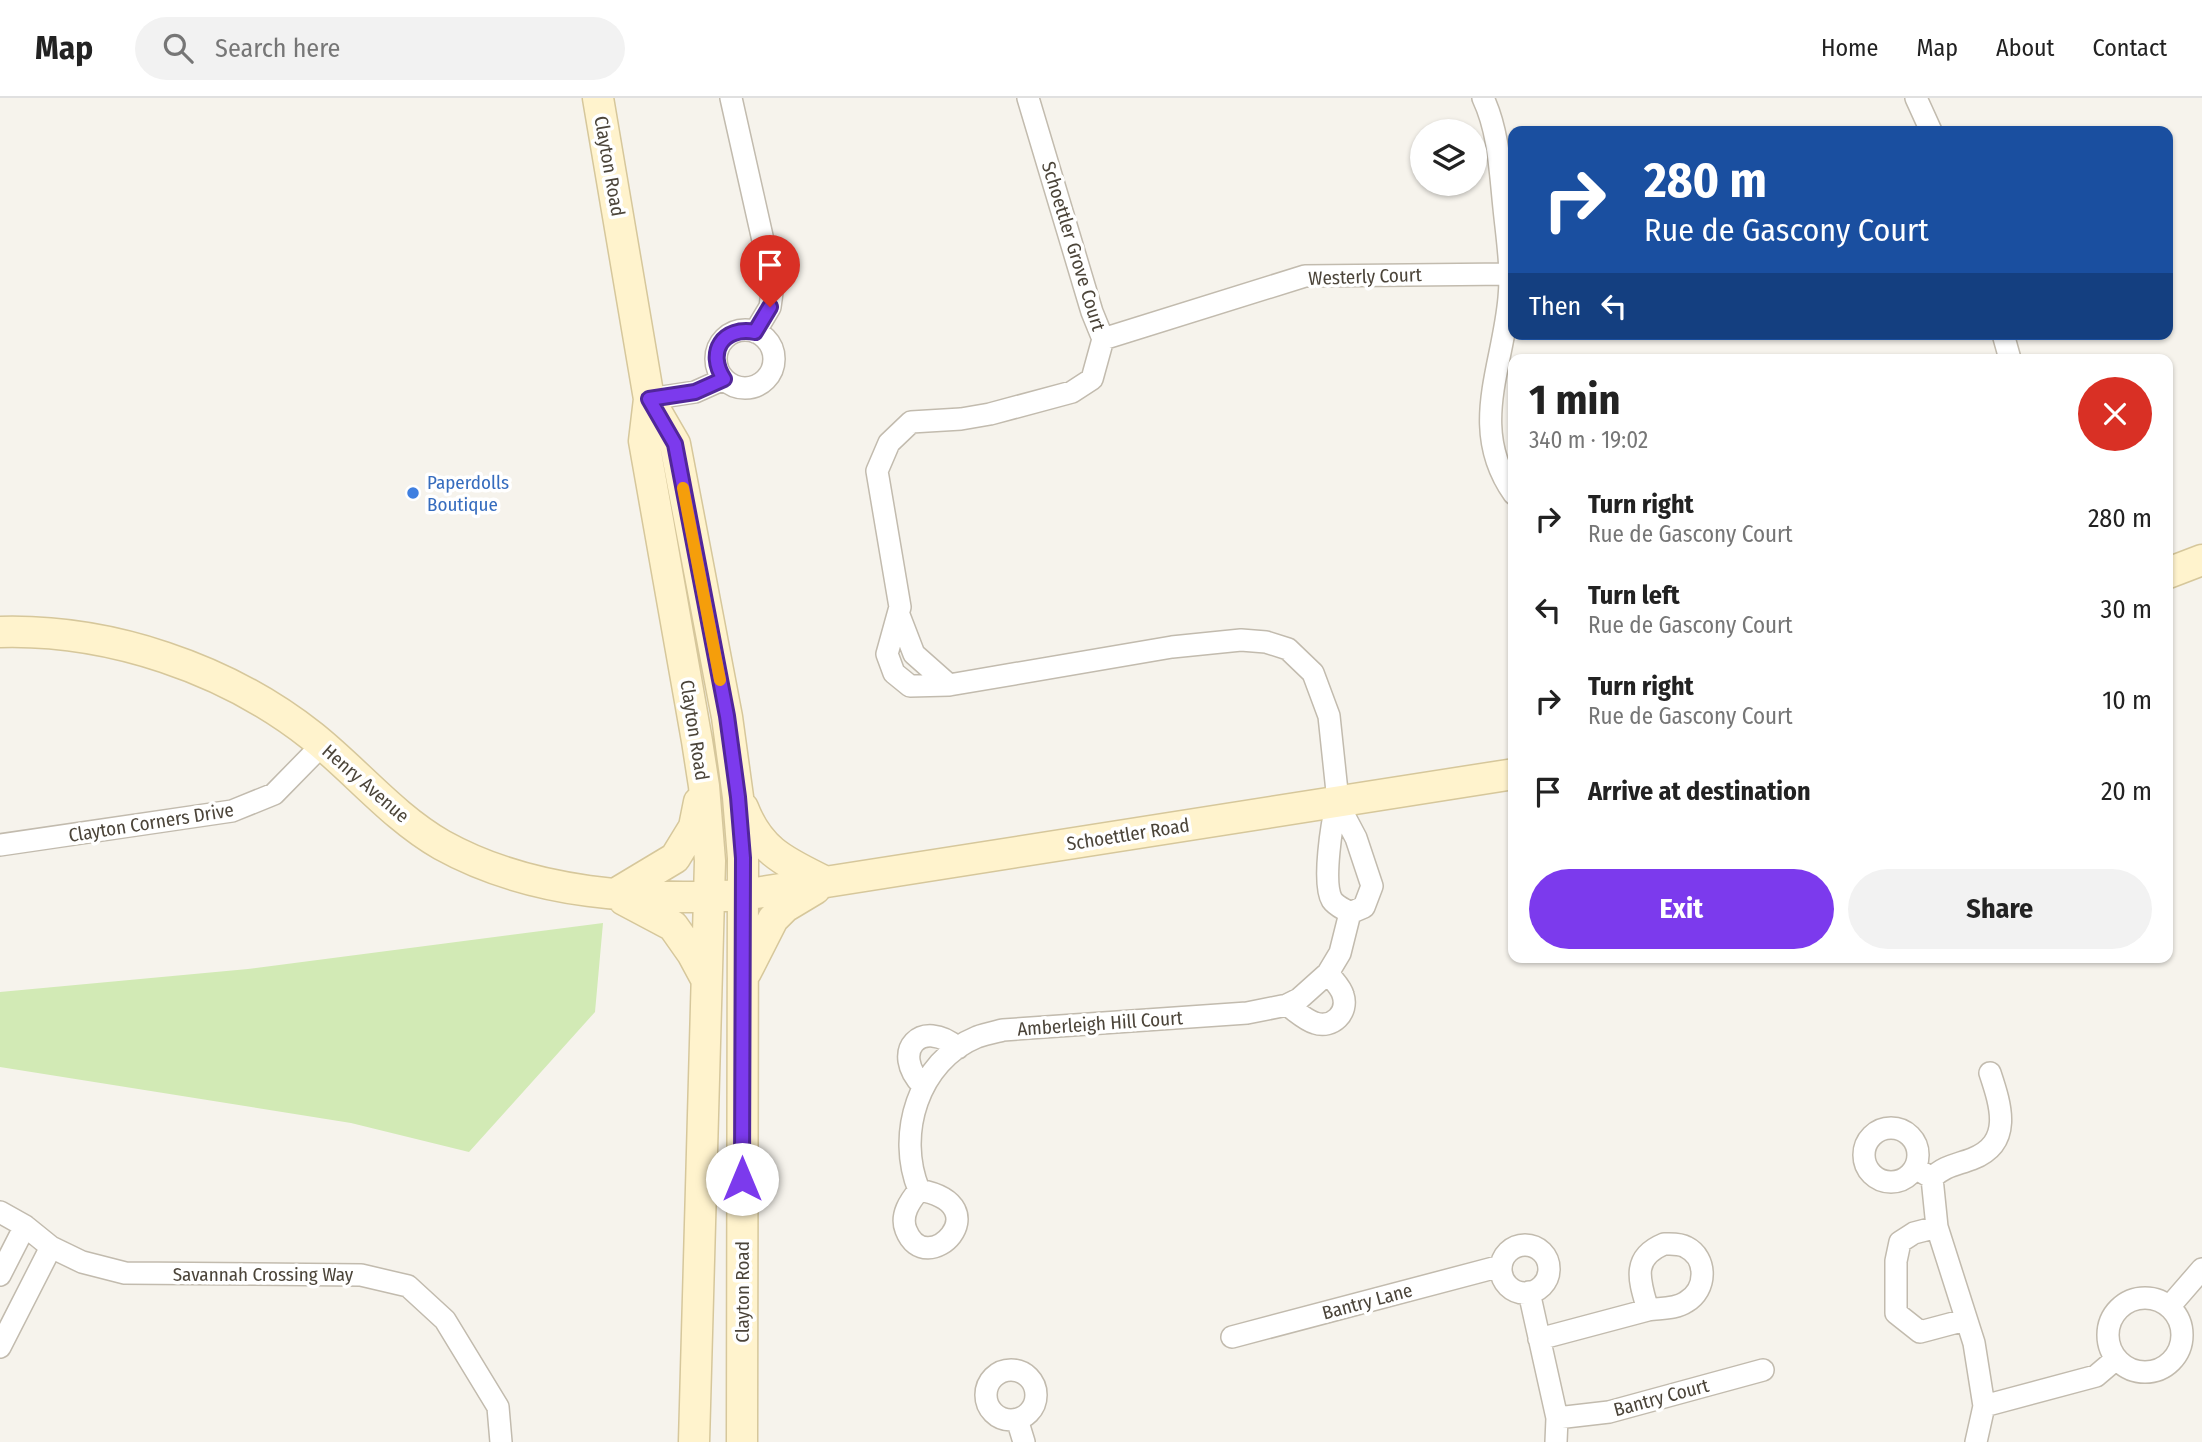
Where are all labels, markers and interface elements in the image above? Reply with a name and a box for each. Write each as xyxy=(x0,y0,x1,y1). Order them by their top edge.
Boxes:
search box xyxy=(135,17,625,80)
text: Map xyxy=(35,28,93,68)
icon: search xyxy=(159,29,197,67)
text: Search here xyxy=(215,33,340,64)
text: Home xyxy=(1821,34,1878,62)
text: Map xyxy=(1916,34,1958,62)
text: About xyxy=(1996,34,2054,62)
text: Contact xyxy=(2092,34,2167,62)
street label: Clayton Road xyxy=(589,114,630,218)
map controls xyxy=(1410,119,1487,196)
button: layers xyxy=(1410,119,1487,196)
text: 280 m xyxy=(1644,151,1767,210)
icon: right xyxy=(1529,154,1620,245)
street label: Schoettler Grove Court xyxy=(1037,159,1110,334)
text: Rue de Gascony Court xyxy=(1644,211,1929,249)
pin xyxy=(740,235,800,307)
icon: arrive xyxy=(751,246,789,284)
street label: Westerly Court xyxy=(1308,263,1423,290)
icon: left xyxy=(1595,287,1633,325)
text: Then xyxy=(1529,291,1581,322)
text: 1 min xyxy=(1529,375,1620,425)
button: close xyxy=(2078,377,2152,451)
text: 340 m · 19:02 xyxy=(1529,426,1648,454)
place label: Paperdolls Boutique xyxy=(427,471,509,516)
marker: Paperdolls Boutique xyxy=(405,485,421,501)
text: Turn right xyxy=(1588,489,1694,520)
icon: right xyxy=(1529,500,1567,538)
text: 280 m xyxy=(2088,503,2152,534)
text: Rue de Gascony Court xyxy=(1588,520,1793,548)
text: Turn left xyxy=(1588,580,1680,611)
icon: left xyxy=(1529,591,1567,629)
text: 30 m xyxy=(2101,594,2152,625)
text: Rue de Gascony Court xyxy=(1588,611,1793,639)
text: Turn right xyxy=(1588,671,1694,702)
street label: Clayton Road xyxy=(675,678,714,782)
icon: right xyxy=(1529,682,1567,720)
text: 10 m xyxy=(2102,685,2152,716)
text: Rue de Gascony Court xyxy=(1588,702,1793,730)
street label: Henry Avenue xyxy=(318,739,414,827)
icon: arrive xyxy=(1529,773,1567,811)
text: Arrive at destination xyxy=(1588,776,1811,807)
text: 20 m xyxy=(2101,776,2152,807)
street label: Clayton Corners Drive xyxy=(67,798,235,847)
street label: Schoettler Road xyxy=(1065,813,1191,856)
button: Exit xyxy=(1529,869,1834,949)
button: Share xyxy=(1848,869,2152,949)
street label: Amberleigh Hill Court xyxy=(1016,1006,1184,1041)
position arrow xyxy=(705,1142,779,1216)
street label: Clayton Road xyxy=(731,1241,754,1343)
street label: Savannah Crossing Way xyxy=(173,1263,354,1286)
street label: Bantry Lane xyxy=(1319,1278,1415,1325)
street label: Bantry Court xyxy=(1611,1374,1712,1421)

